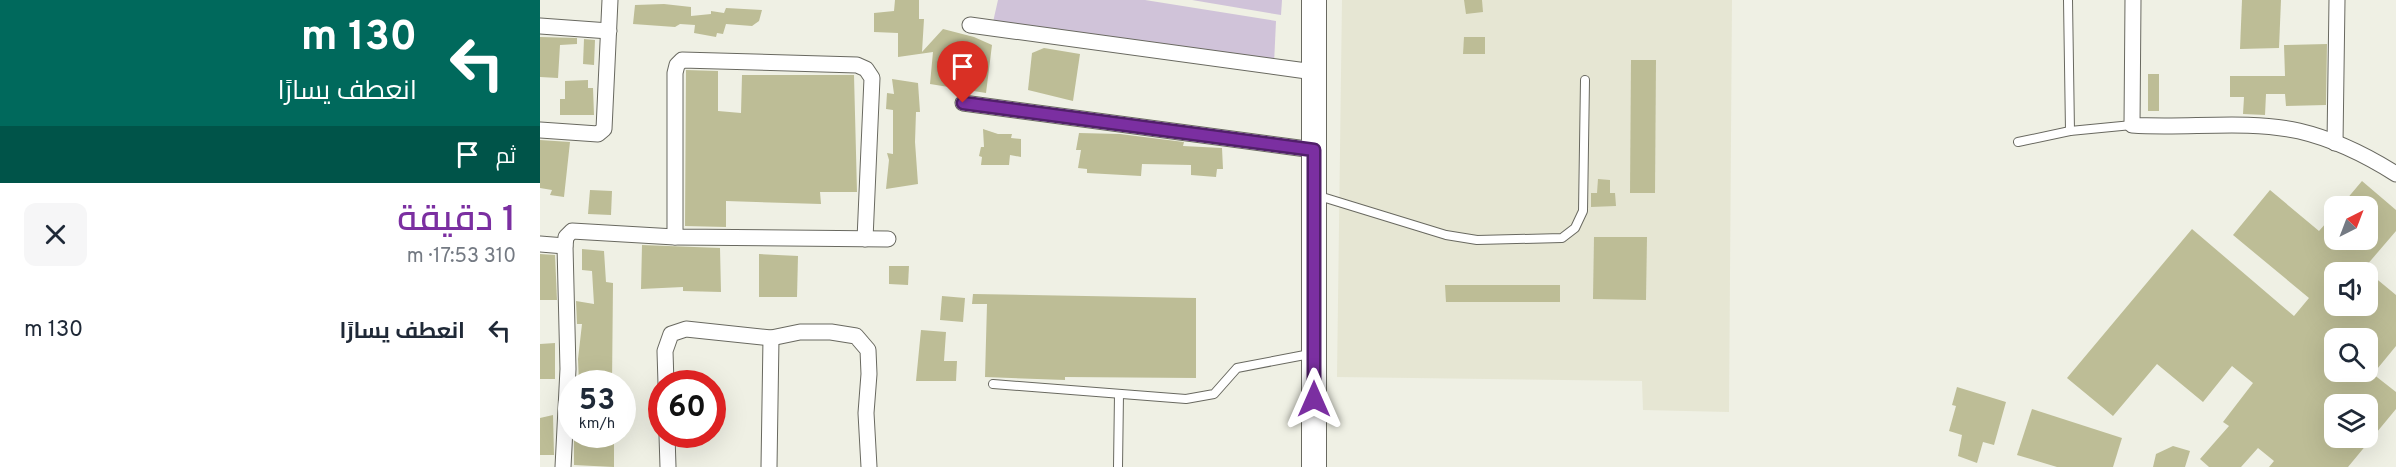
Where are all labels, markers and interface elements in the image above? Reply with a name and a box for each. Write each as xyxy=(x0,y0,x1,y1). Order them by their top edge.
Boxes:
text: 130 m xyxy=(301,12,417,65)
icon: left xyxy=(438,24,516,102)
pin xyxy=(937,41,988,103)
icon: arrive xyxy=(946,50,979,83)
text: انعطف يسارًا xyxy=(278,75,417,109)
icon: arrive xyxy=(451,138,484,171)
text: ثم xyxy=(496,144,516,171)
north arrow xyxy=(2324,196,2378,250)
map controls xyxy=(2324,196,2378,448)
text: 1 دقيقة xyxy=(397,198,516,244)
button: close xyxy=(24,203,87,266)
text: 310 m · 17:53 xyxy=(407,244,516,270)
button: sound xyxy=(2324,262,2378,316)
icon: left xyxy=(483,314,516,347)
text: 130 m xyxy=(24,317,83,344)
text: انعطف يسارًا xyxy=(340,319,465,346)
button: search xyxy=(2324,328,2378,382)
position arrow xyxy=(1282,367,1346,431)
speed limit sign: 60 xyxy=(648,370,726,448)
text: 53 xyxy=(579,383,615,420)
button: layers xyxy=(2324,394,2378,448)
text: km/h xyxy=(579,415,615,434)

